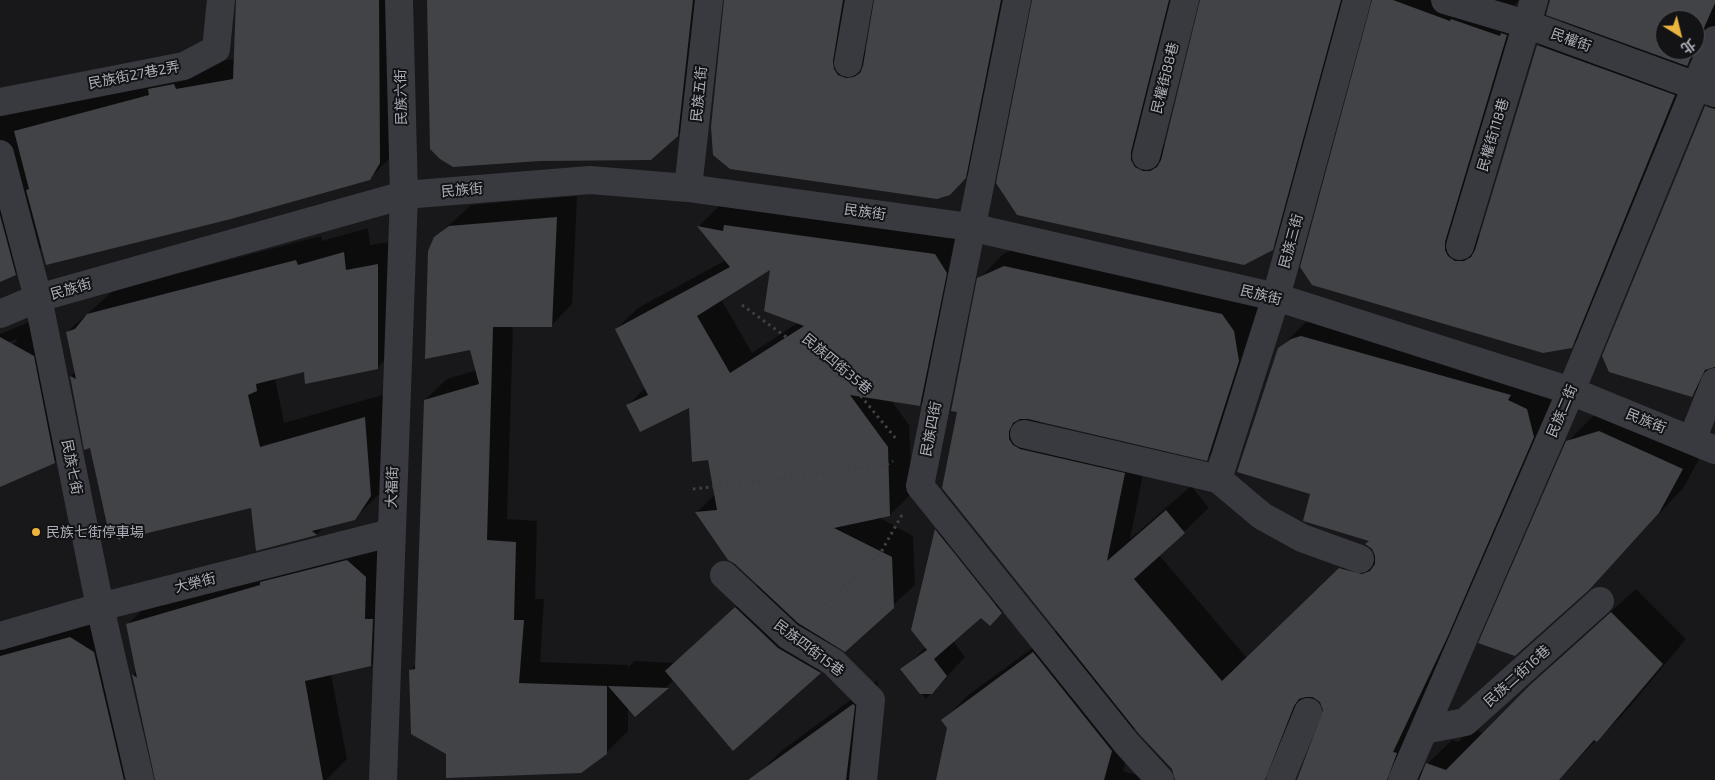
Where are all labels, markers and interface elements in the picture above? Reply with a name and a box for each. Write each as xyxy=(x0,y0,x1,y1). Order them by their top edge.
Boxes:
north arrow xyxy=(1655,10,1705,60)
street label: 民權街 xyxy=(1548,25,1594,55)
text: 北 xyxy=(1678,36,1699,58)
street label: 民權街88巷 xyxy=(1148,41,1182,115)
street label: 民族街27巷2弄 xyxy=(87,58,181,92)
street label: 民族五街 xyxy=(688,65,710,123)
street label: 民族六街 xyxy=(392,69,410,125)
street label: 民權街118巷 xyxy=(1474,96,1512,174)
street label: 民族街 xyxy=(440,180,484,200)
street label: 民族街 xyxy=(843,201,887,223)
street label: 民族三街 xyxy=(1276,212,1306,270)
street label: 民族街 xyxy=(48,275,94,303)
street label: 民族街 xyxy=(1239,282,1283,308)
street label: 民族四街35巷 xyxy=(799,330,875,398)
street label: 民族二街 xyxy=(1543,382,1581,440)
street label: 民族四街 xyxy=(917,400,945,458)
street label: 民族街 xyxy=(1623,405,1669,437)
street label: 民族七街 xyxy=(58,438,86,496)
street label: 大福街 xyxy=(383,466,401,508)
place label: 民族七街停車場 xyxy=(46,524,144,540)
marker: 民族七街停車場 xyxy=(30,526,42,538)
street label: 大榮街 xyxy=(173,570,217,596)
street label: 民族四街15巷 xyxy=(771,616,847,680)
street label: 民族二街16巷 xyxy=(1480,642,1554,710)

